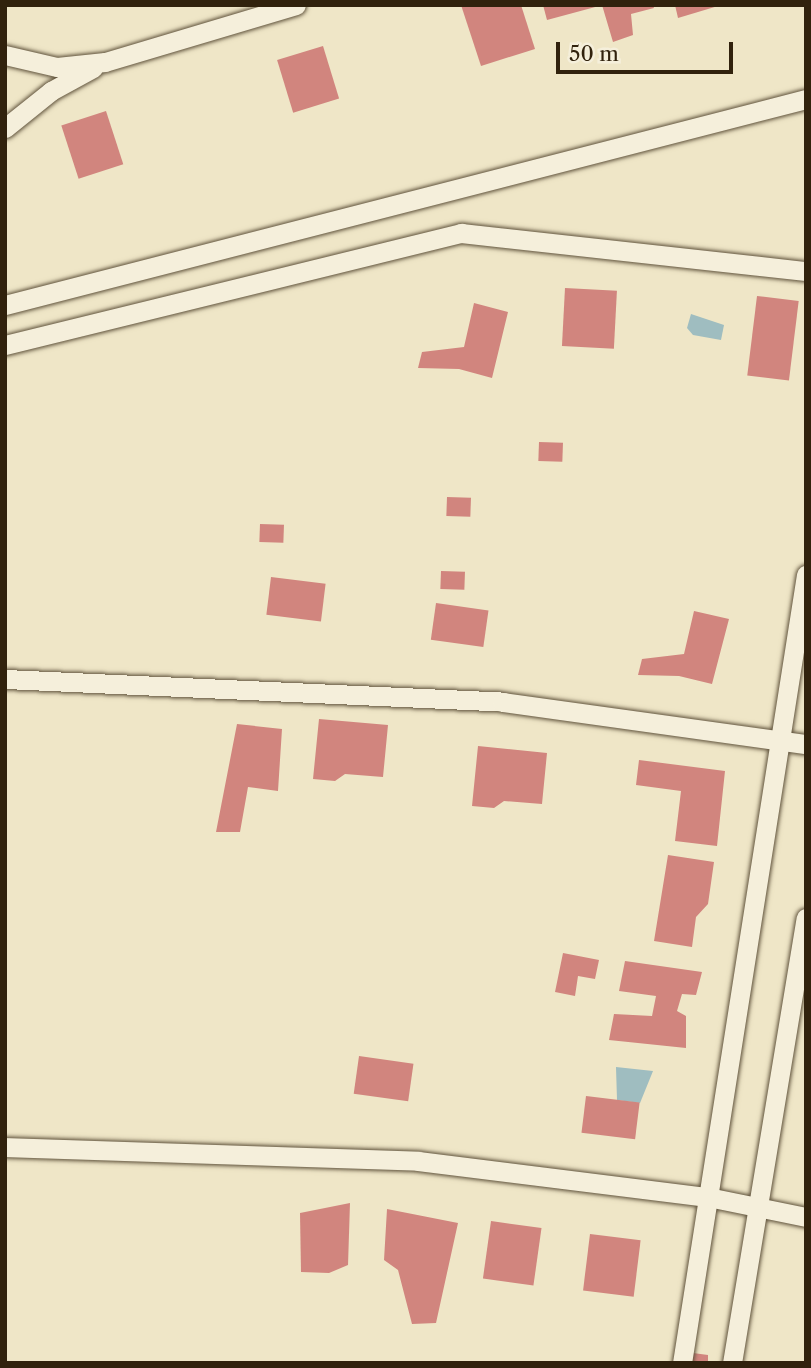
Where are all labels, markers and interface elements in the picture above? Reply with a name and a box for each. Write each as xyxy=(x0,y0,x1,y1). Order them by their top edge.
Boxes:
scale bar xyxy=(559,28,736,72)
text: 50 m xyxy=(569,41,619,66)

